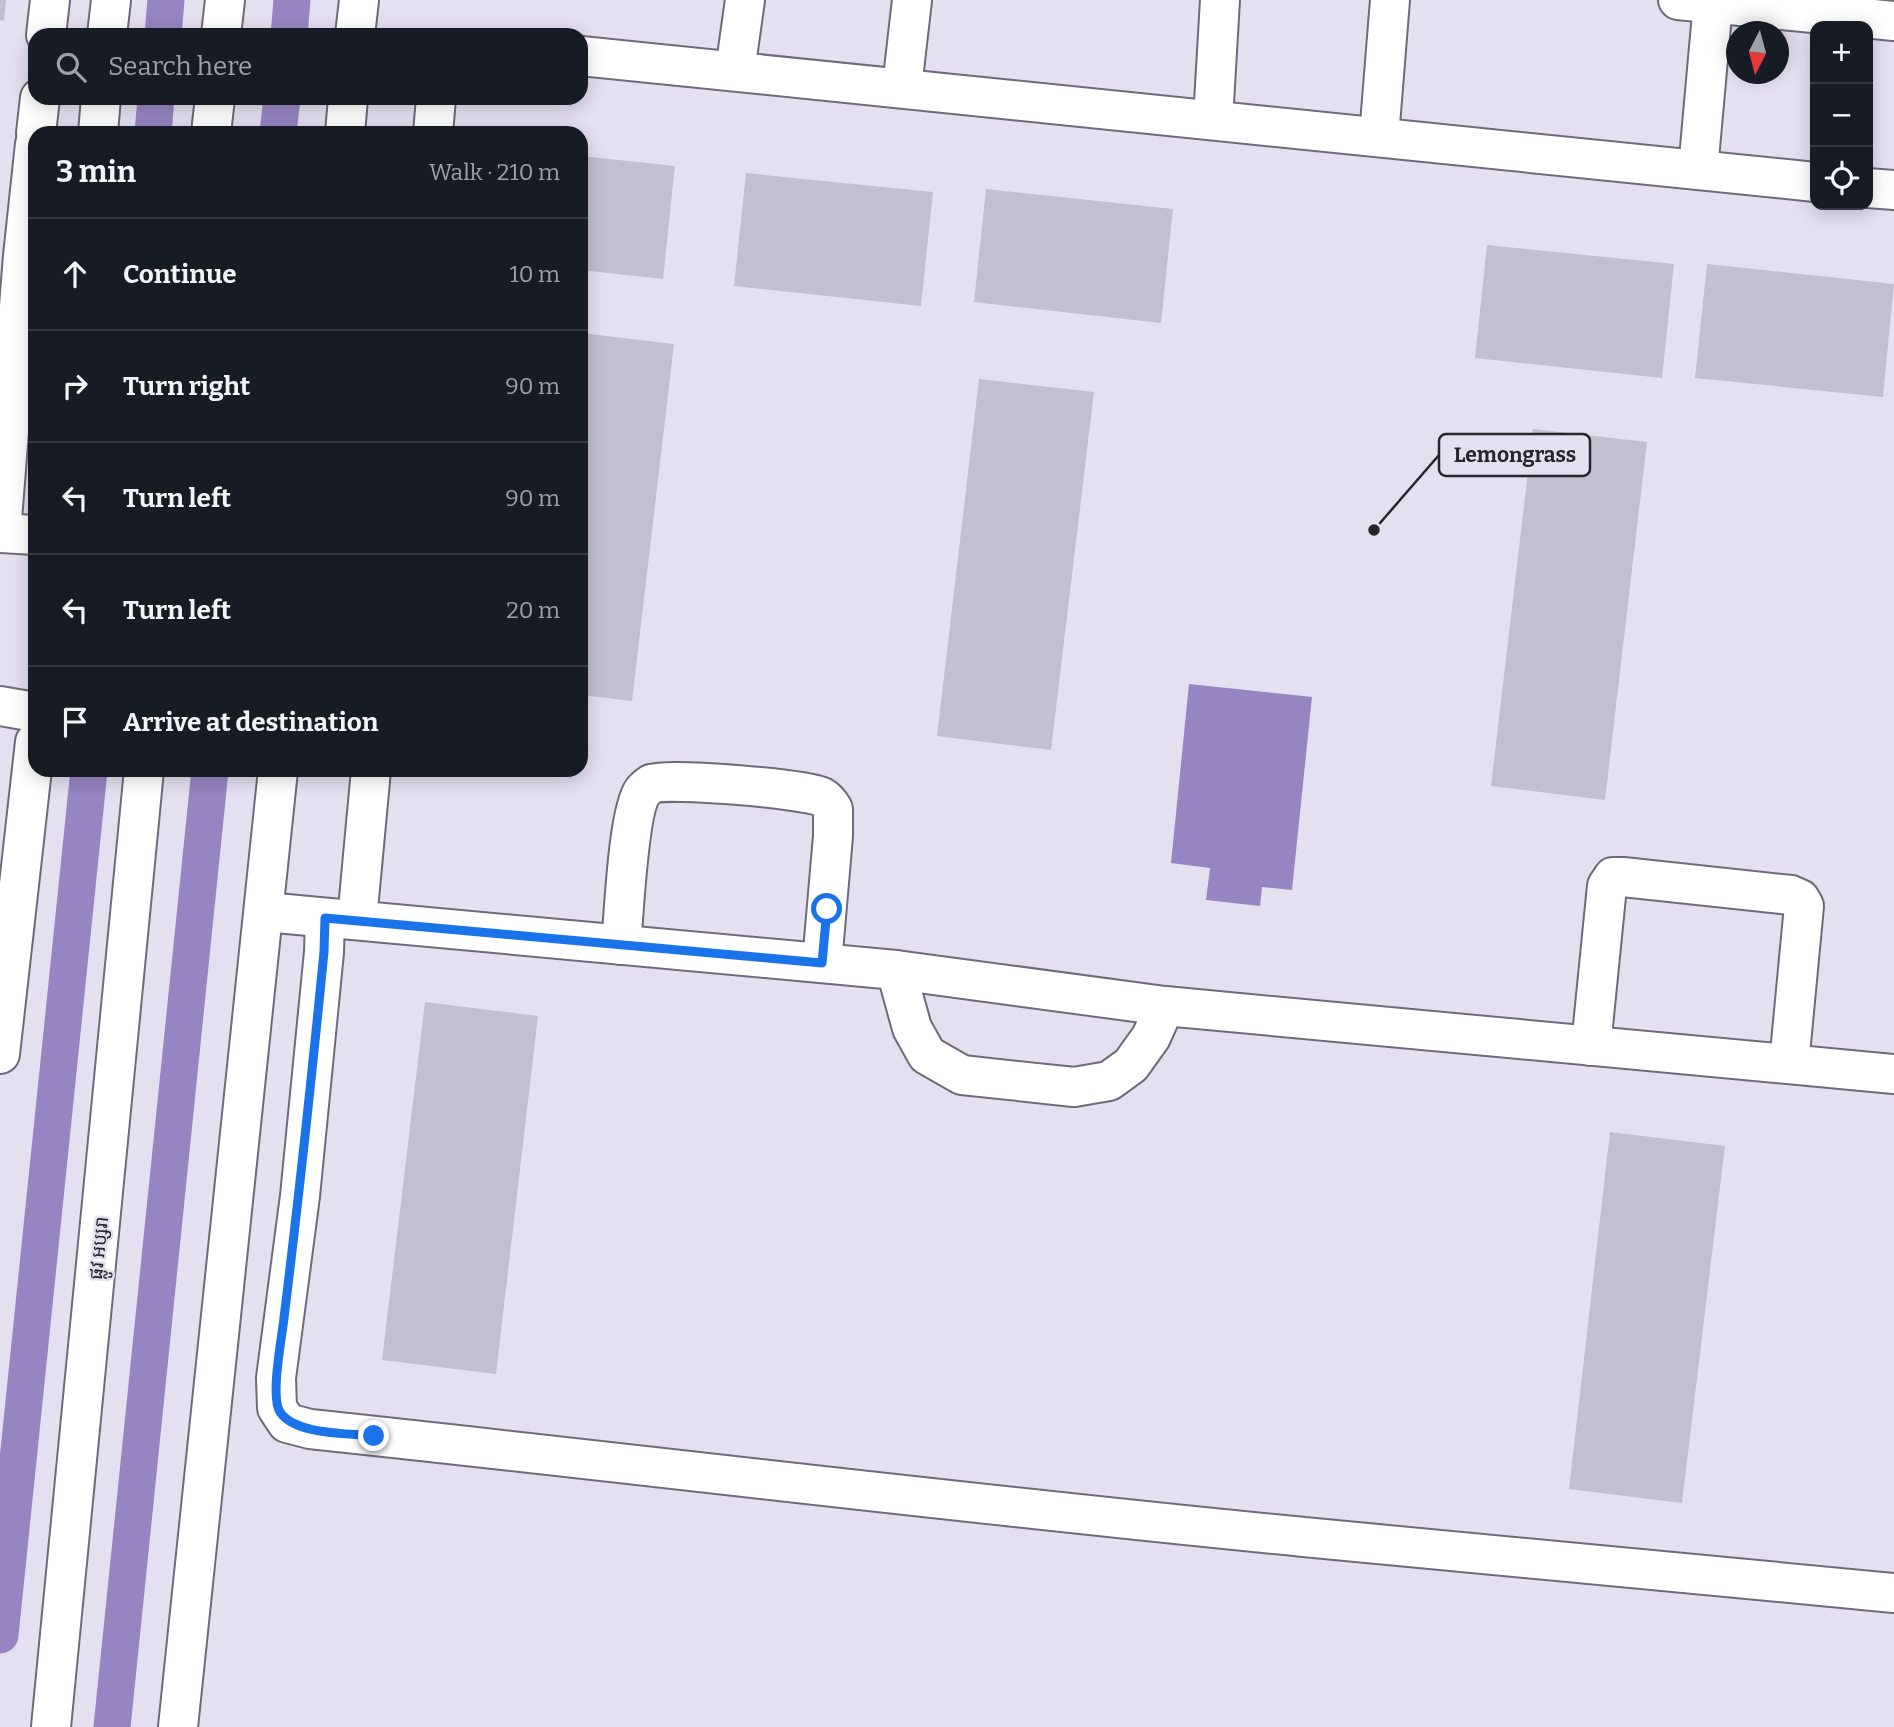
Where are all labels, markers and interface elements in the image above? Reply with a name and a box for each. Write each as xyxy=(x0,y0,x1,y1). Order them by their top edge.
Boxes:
north arrow xyxy=(1726,21,1789,84)
map controls xyxy=(1810,21,1873,210)
button: + xyxy=(1810,21,1873,84)
search box xyxy=(28,28,588,105)
icon: search xyxy=(52,48,90,86)
text: Search here xyxy=(108,51,252,82)
button: − xyxy=(1810,84,1873,147)
button: locate xyxy=(1810,147,1873,210)
text: 3 min xyxy=(56,154,136,190)
text: Walk · 210 m xyxy=(429,158,560,186)
icon: ahead xyxy=(56,255,94,293)
text: Continue xyxy=(123,259,237,290)
text: 10 m xyxy=(509,260,560,288)
icon: right xyxy=(56,367,94,405)
text: Turn right xyxy=(123,371,250,402)
text: 90 m xyxy=(505,372,560,400)
callout: Lemongrass xyxy=(1439,434,1590,476)
text: Lemongrass xyxy=(1454,442,1576,468)
icon: left xyxy=(56,479,94,517)
text: Turn left xyxy=(123,483,231,514)
text: 90 m xyxy=(505,484,560,512)
icon: left xyxy=(56,591,94,629)
text: Turn left xyxy=(123,595,231,626)
text: 20 m xyxy=(506,596,560,624)
icon: arrive xyxy=(56,703,94,741)
text: Arrive at destination xyxy=(123,707,378,738)
route start xyxy=(811,893,842,924)
street label: ផ្លូវ អប្សរា xyxy=(84,1215,119,1281)
route end xyxy=(358,1420,389,1451)

